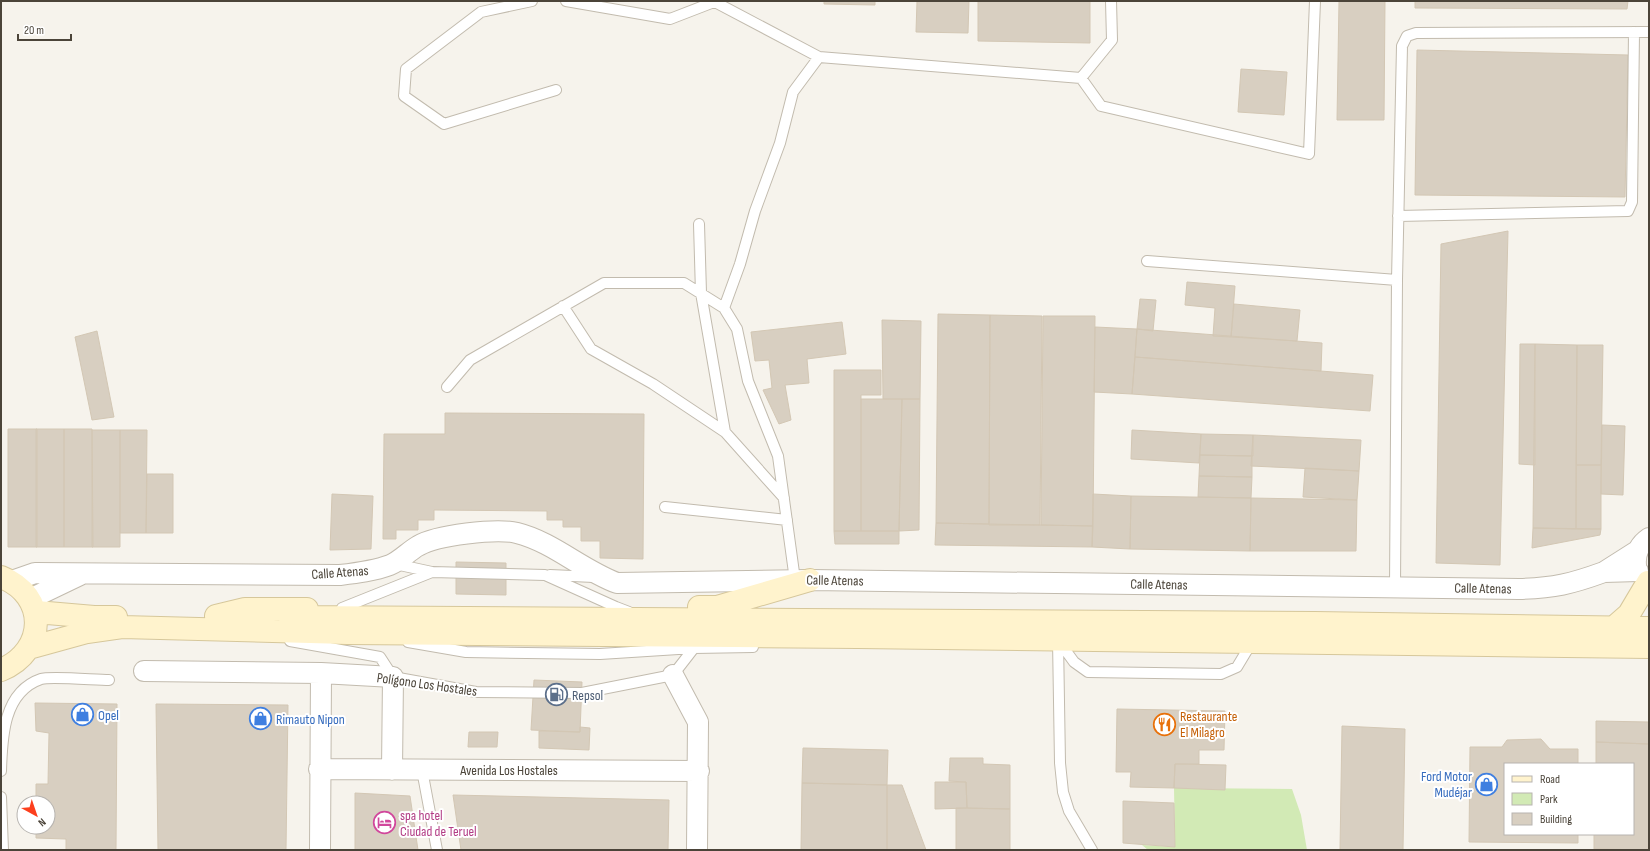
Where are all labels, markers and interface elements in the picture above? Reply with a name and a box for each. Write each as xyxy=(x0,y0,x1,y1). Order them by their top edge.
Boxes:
scale bar xyxy=(18,16,71,42)
text: 20 m xyxy=(24,23,44,38)
street label: Calle Atenas xyxy=(311,562,369,583)
street label: Calle Atenas xyxy=(806,572,864,589)
street label: Calle Atenas xyxy=(1130,576,1188,593)
street label: Calle Atenas xyxy=(1454,580,1512,597)
street label: Polígono Los Hostales xyxy=(376,669,478,700)
fuel station icon: Repsol xyxy=(544,682,570,708)
place label: Repsol xyxy=(572,687,603,704)
shop icon: Opel xyxy=(69,702,95,728)
shop icon: Rimauto Nipon xyxy=(247,706,273,732)
place label: Opel xyxy=(98,707,119,724)
place label: Restaurante El Milagro xyxy=(1180,708,1237,741)
place label: Rimauto Nipon xyxy=(276,711,345,728)
restaurant icon: Restaurante El Milagro xyxy=(1152,711,1178,737)
street label: Avenida Los Hostales xyxy=(459,762,558,779)
legend xyxy=(1504,763,1634,835)
place label: Ford Motor Mudéjar xyxy=(1421,768,1472,801)
shop icon: Ford Motor Mudéjar xyxy=(1474,771,1500,797)
text: Road xyxy=(1540,772,1560,787)
text: Park xyxy=(1540,792,1558,807)
north arrow xyxy=(16,795,56,835)
place label: spa hotel Ciudad de Teruel xyxy=(400,807,477,840)
hotel icon: spa hotel Ciudad de Teruel xyxy=(371,810,397,836)
text: Building xyxy=(1540,812,1572,827)
text: N xyxy=(36,815,49,829)

